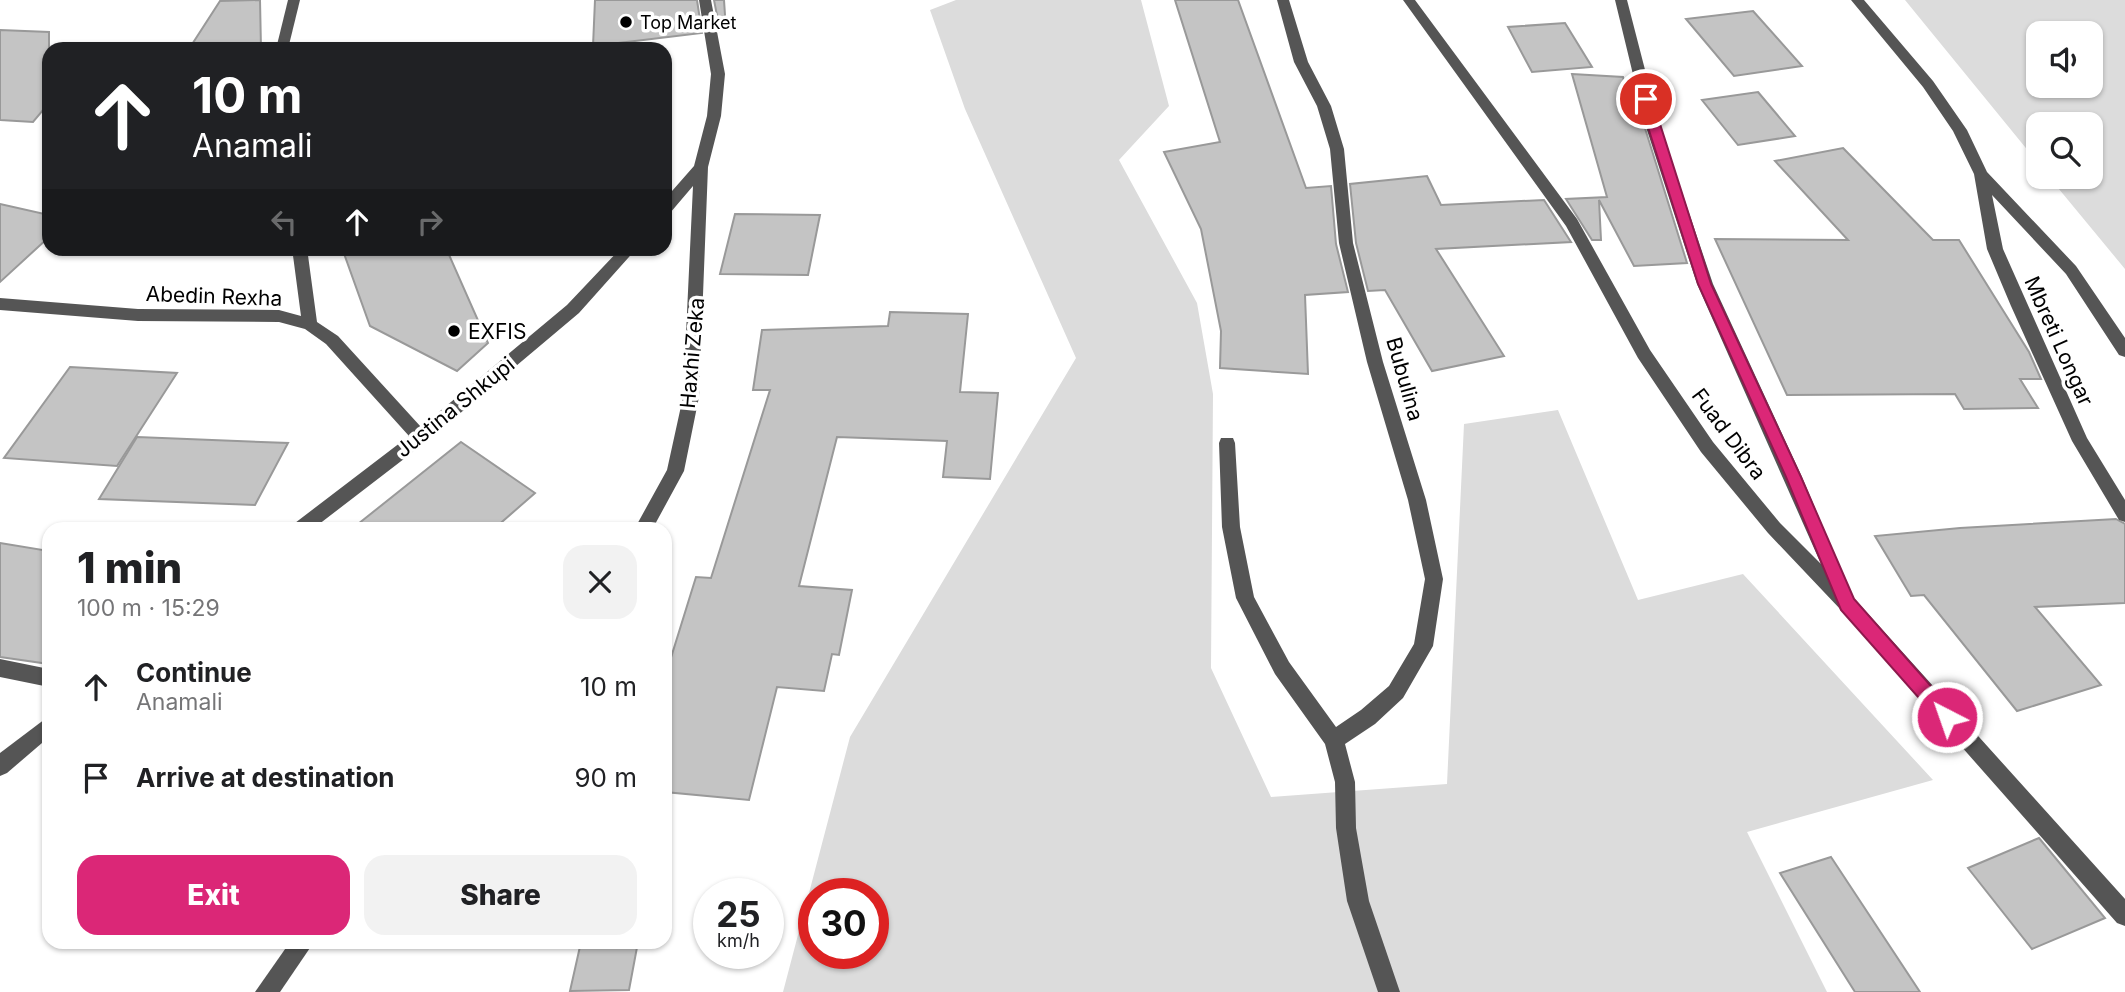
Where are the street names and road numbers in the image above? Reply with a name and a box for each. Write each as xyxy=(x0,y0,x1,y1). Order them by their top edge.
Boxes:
street label: Mbreti Longar xyxy=(2019,272,2099,410)
street label: Abedin Rexha xyxy=(145,281,283,311)
street label: Haxhi Zeka xyxy=(675,297,709,409)
street label: Bubulina xyxy=(1381,334,1429,424)
street label: Justina Shkupi xyxy=(391,352,519,462)
street label: Fuad Dibra xyxy=(1687,384,1771,484)

